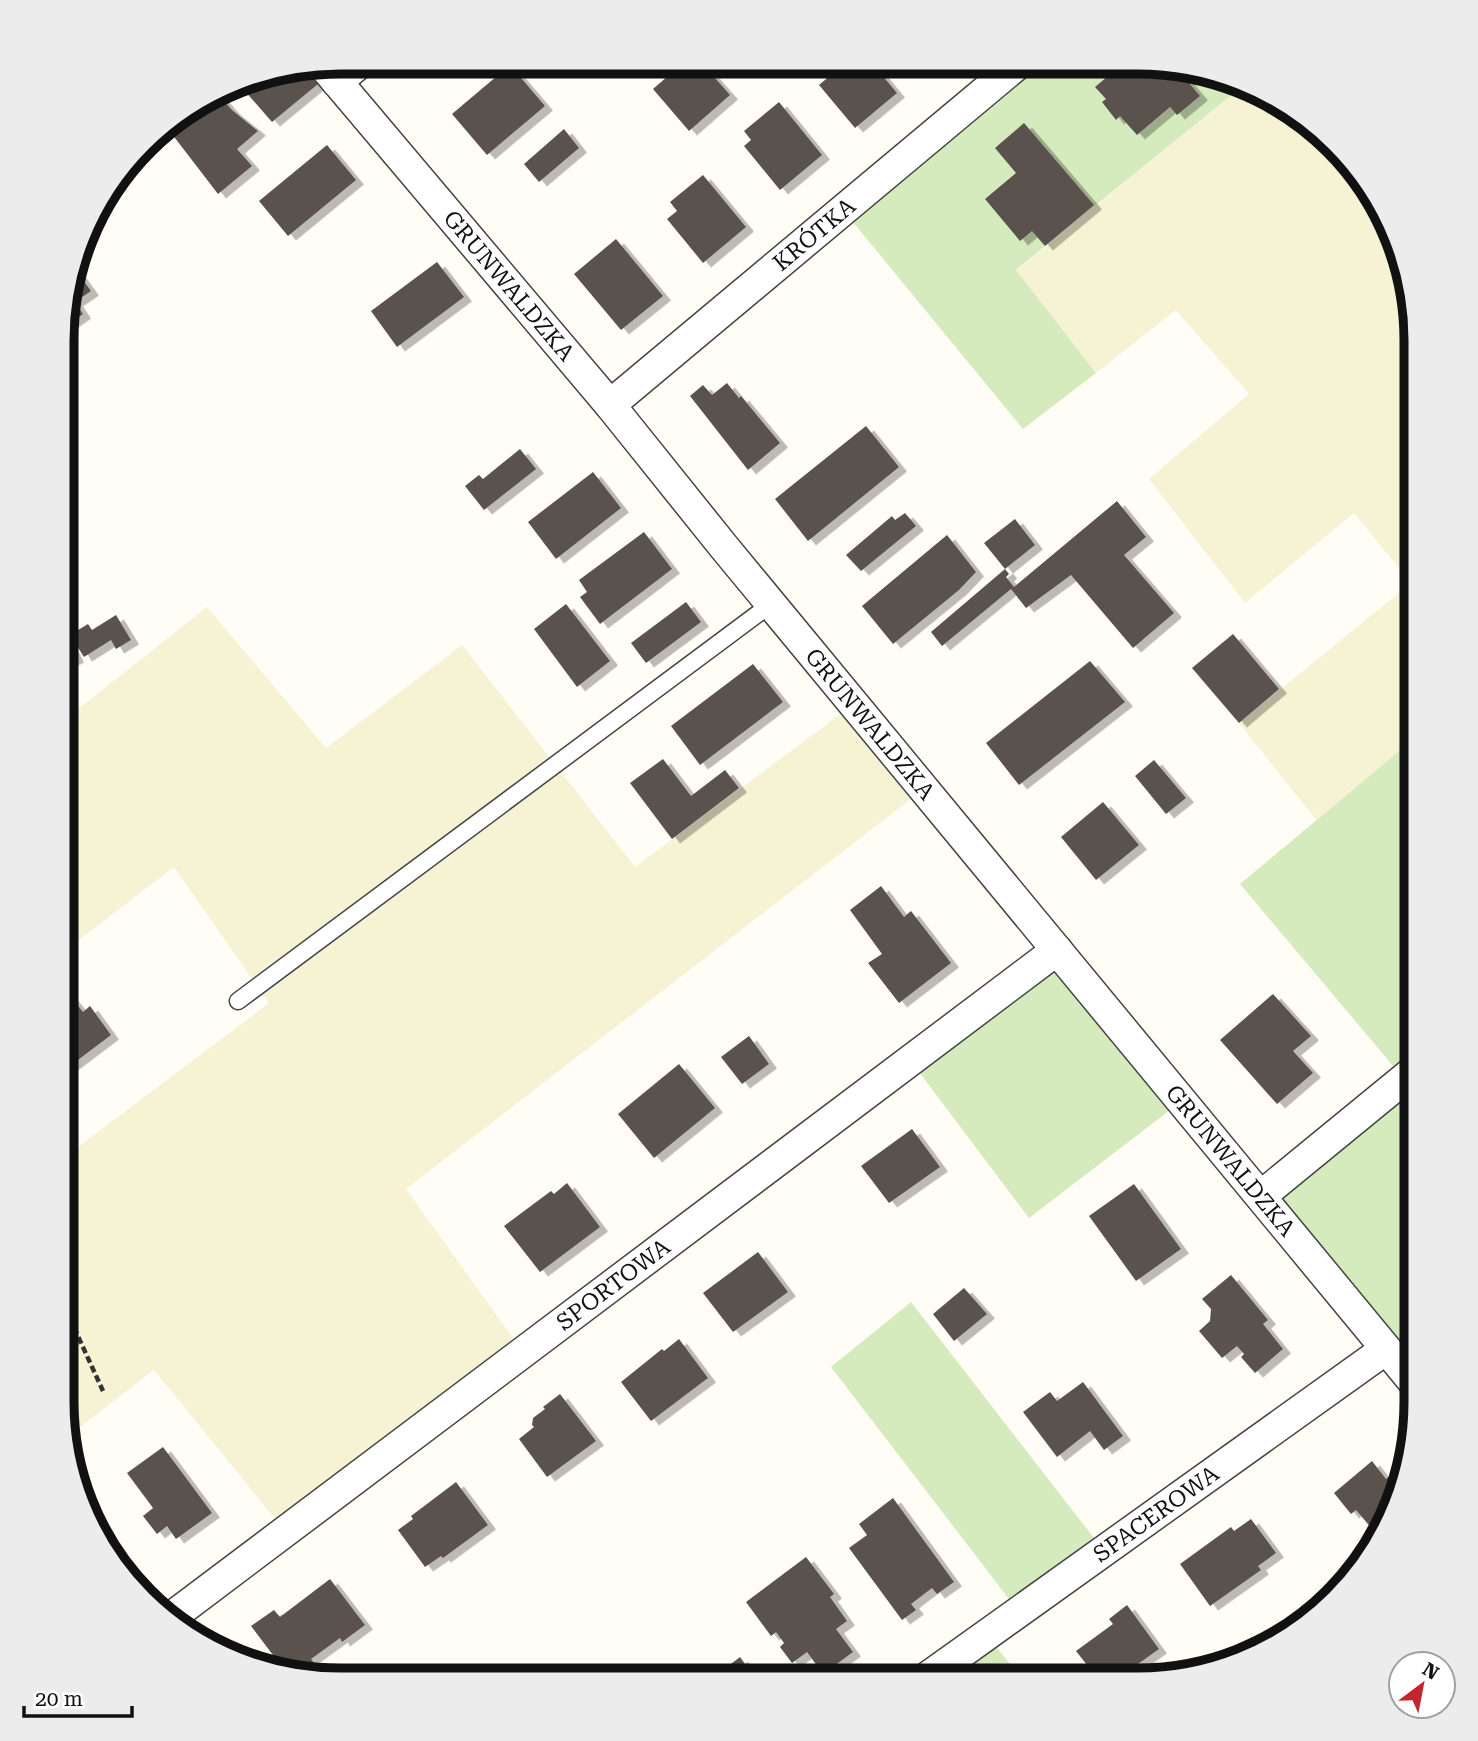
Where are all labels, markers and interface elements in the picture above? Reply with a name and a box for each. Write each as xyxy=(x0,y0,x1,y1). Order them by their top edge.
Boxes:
street label: KRÓTKA xyxy=(767,192,861,277)
street label: GRUNWALDZKA xyxy=(438,205,580,366)
street label: GRUNWALDZKA xyxy=(800,643,941,805)
street label: GRUNWALDZKA xyxy=(1160,1079,1301,1242)
street label: SPORTOWA xyxy=(551,1233,675,1336)
street label: SPACEROWA xyxy=(1088,1460,1224,1568)
north arrow xyxy=(1387,1650,1457,1720)
text: N xyxy=(1418,1657,1443,1685)
scale bar xyxy=(24,1674,133,1718)
text: 20 m xyxy=(35,1687,83,1711)

